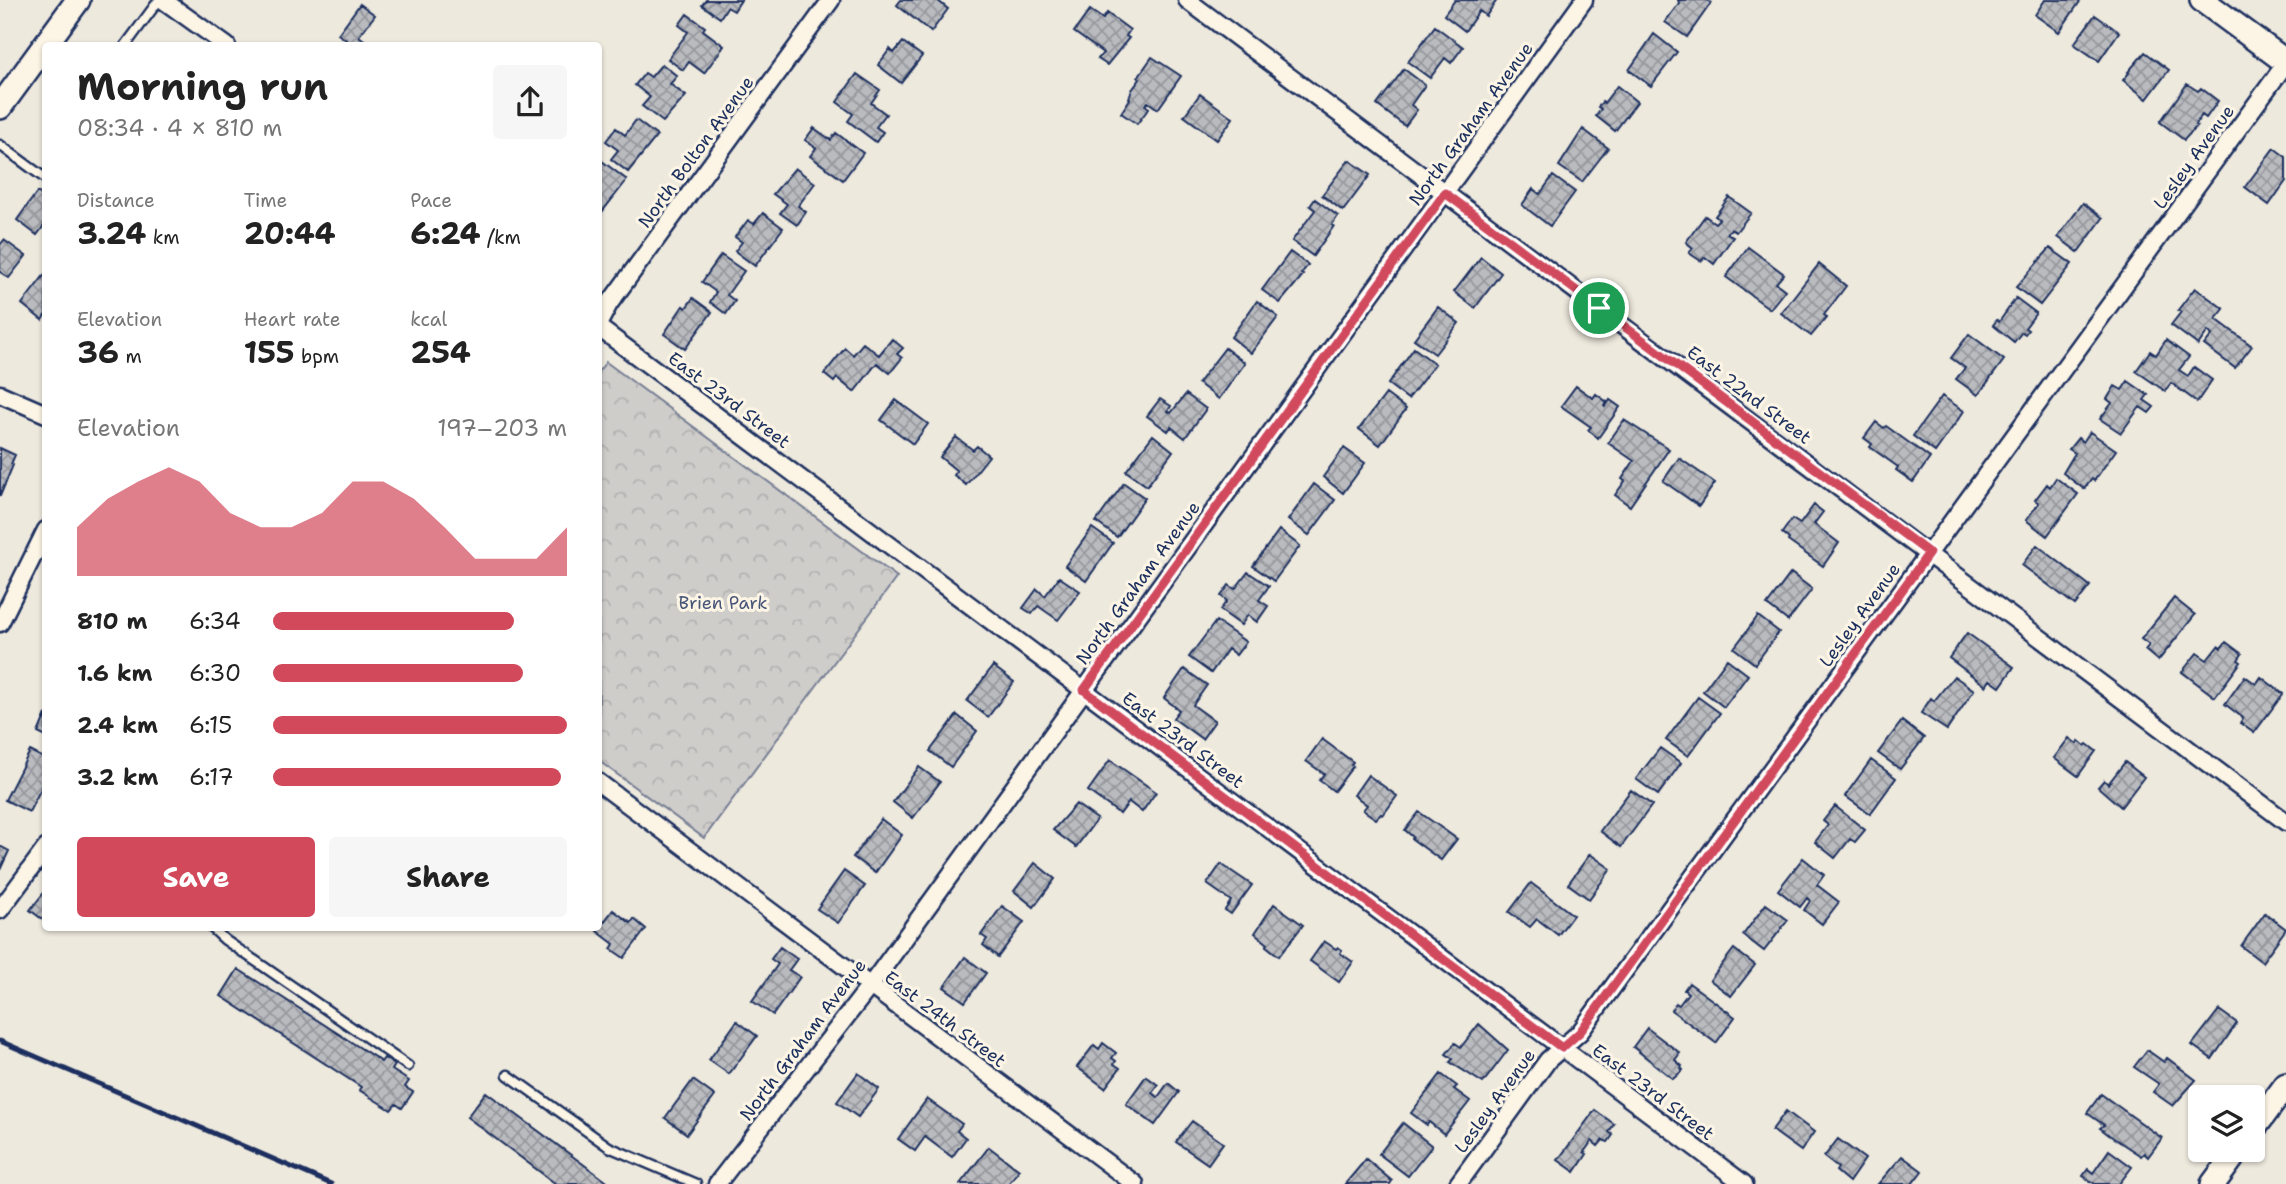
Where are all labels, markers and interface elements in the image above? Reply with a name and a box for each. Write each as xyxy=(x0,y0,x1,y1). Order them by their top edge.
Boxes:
street label: North Graham Avenue xyxy=(1404,37,1538,211)
text: Morning run xyxy=(77,61,328,112)
button: share xyxy=(493,65,567,139)
street label: North Bolton Avenue xyxy=(633,71,759,233)
street label: Lesley Avenue xyxy=(2148,100,2240,214)
text: 08:34 · 4 × 810 m xyxy=(77,113,282,143)
text: Distance xyxy=(77,188,155,213)
text: Time xyxy=(244,188,287,213)
text: Pace xyxy=(410,188,452,213)
text: 3.24 xyxy=(77,213,146,254)
text: 20:44 xyxy=(244,213,336,254)
text: 6:24 xyxy=(410,213,480,254)
text: km xyxy=(146,225,180,250)
text: /km xyxy=(480,225,521,250)
pin xyxy=(1569,278,1629,338)
icon: arrive xyxy=(1580,289,1618,327)
text: Elevation xyxy=(77,307,162,332)
text: Heart rate xyxy=(244,307,340,332)
text: kcal xyxy=(410,307,447,332)
text: 36 xyxy=(77,332,119,373)
text: 155 xyxy=(244,332,294,373)
text: 254 xyxy=(410,332,471,373)
street label: East 22nd Street xyxy=(1682,340,1816,450)
text: m xyxy=(119,344,142,369)
text: bpm xyxy=(294,344,339,369)
street label: East 23rd Street xyxy=(663,346,795,454)
text: Elevation xyxy=(77,413,180,443)
text: 197–203 m xyxy=(437,413,567,443)
street label: North Graham Avenue xyxy=(1071,496,1205,670)
street label: Lesley Avenue xyxy=(1814,558,1906,672)
park label: Brien Park xyxy=(678,591,768,615)
text: 810 m xyxy=(77,606,147,636)
text: 6:34 xyxy=(189,606,241,636)
text: 1.6 km xyxy=(77,658,152,688)
text: 6:30 xyxy=(189,658,241,688)
street label: East 23rd Street xyxy=(1117,686,1249,794)
text: 2.4 km xyxy=(77,710,158,740)
text: 6:15 xyxy=(189,710,232,740)
text: 3.2 km xyxy=(77,762,159,792)
text: 6:17 xyxy=(189,762,234,792)
button: Save xyxy=(77,837,315,917)
button: Share xyxy=(329,837,567,917)
street label: North Graham Avenue xyxy=(734,954,872,1126)
street label: East 24th Street xyxy=(879,965,1011,1073)
street label: East 23rd Street xyxy=(1587,1038,1719,1146)
street label: Lesley Avenue xyxy=(1449,1044,1541,1158)
map controls xyxy=(2188,1085,2265,1162)
button: layers xyxy=(2188,1085,2265,1162)

